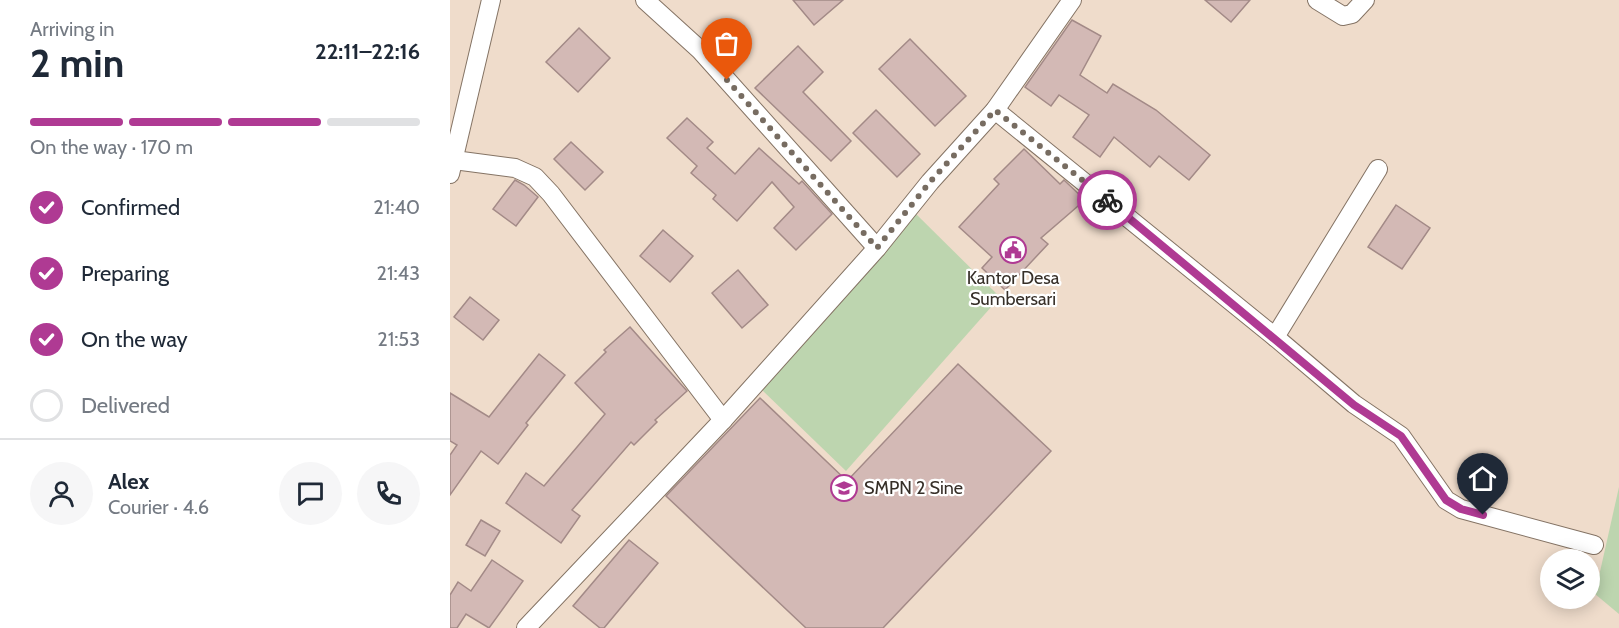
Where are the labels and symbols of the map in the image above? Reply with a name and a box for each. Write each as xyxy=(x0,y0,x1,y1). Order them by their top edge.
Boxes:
pin xyxy=(701,18,752,80)
courier xyxy=(1077,170,1137,230)
public building icon: Kantor Desa Sumbersari xyxy=(998,235,1028,265)
place label: Kantor Desa Sumbersari xyxy=(967,267,1060,310)
pin xyxy=(1457,453,1508,515)
school or university icon: SMPN 2 Sine xyxy=(829,473,859,503)
place label: SMPN 2 Sine xyxy=(864,477,963,499)

